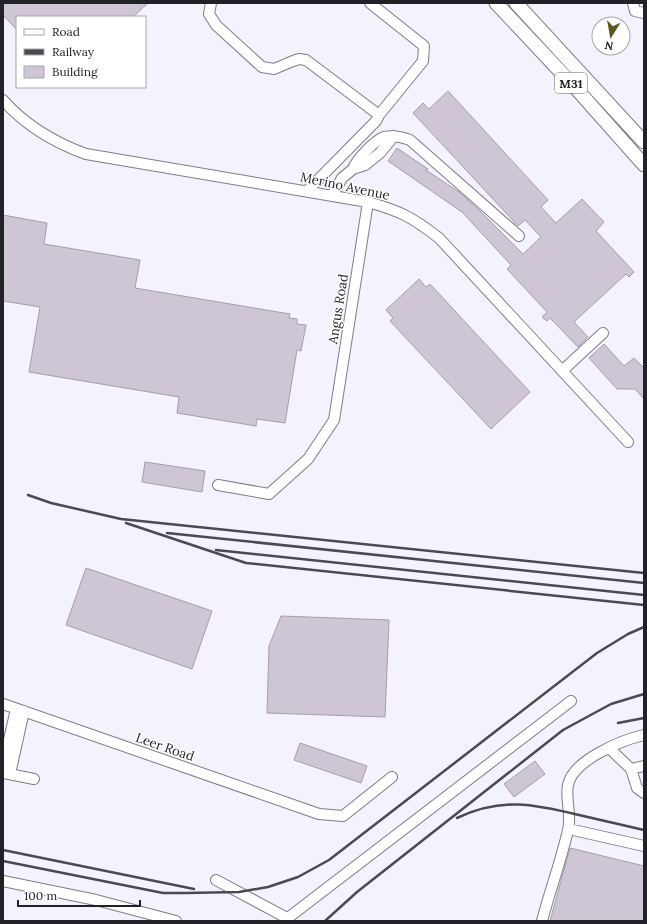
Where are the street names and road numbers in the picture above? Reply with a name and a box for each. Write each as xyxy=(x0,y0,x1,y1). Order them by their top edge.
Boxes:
road number: M31 xyxy=(555,73,587,93)
street label: Merino Avenue xyxy=(299,168,391,204)
street label: Angus Road xyxy=(324,273,352,346)
street label: Leer Road xyxy=(134,729,197,765)

